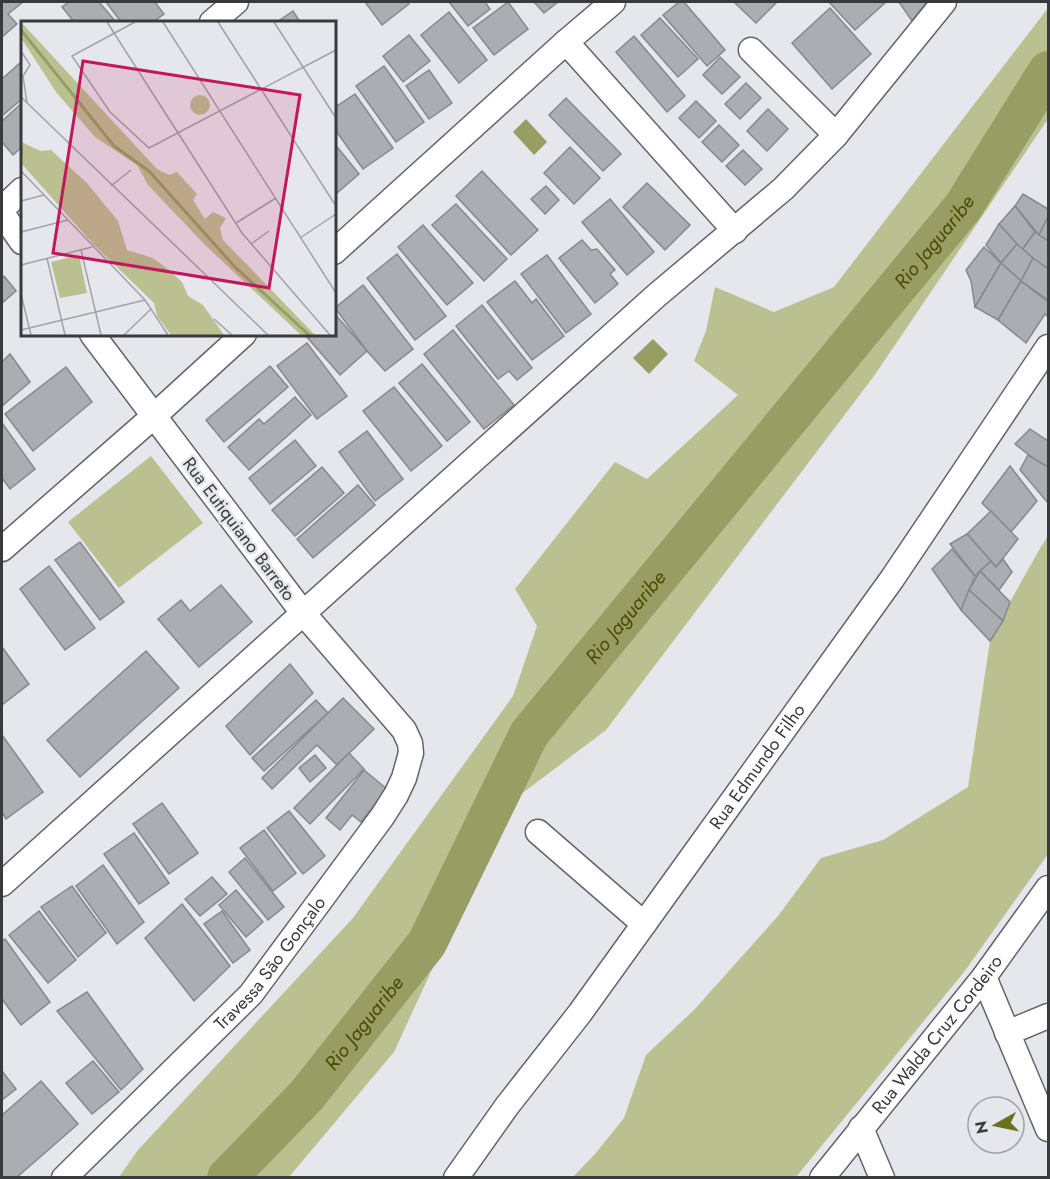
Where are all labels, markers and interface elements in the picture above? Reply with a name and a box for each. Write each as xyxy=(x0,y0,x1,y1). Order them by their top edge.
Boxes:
inset map xyxy=(21,21,336,336)
water label: Rio Jaguaribe xyxy=(887,190,982,295)
street label: Rua Eutiquiano Barreto xyxy=(176,452,302,606)
water label: Rio Jaguaribe xyxy=(578,564,673,670)
street label: Rua Edmundo Filho xyxy=(703,698,811,835)
street label: Travessa São Gonçalo xyxy=(208,891,332,1036)
street label: Rua Walda Cruz Cordeiro xyxy=(866,950,1009,1120)
water label: Rio Jaguaribe xyxy=(318,970,411,1077)
north arrow xyxy=(966,1095,1026,1155)
text: N xyxy=(969,1119,994,1135)

